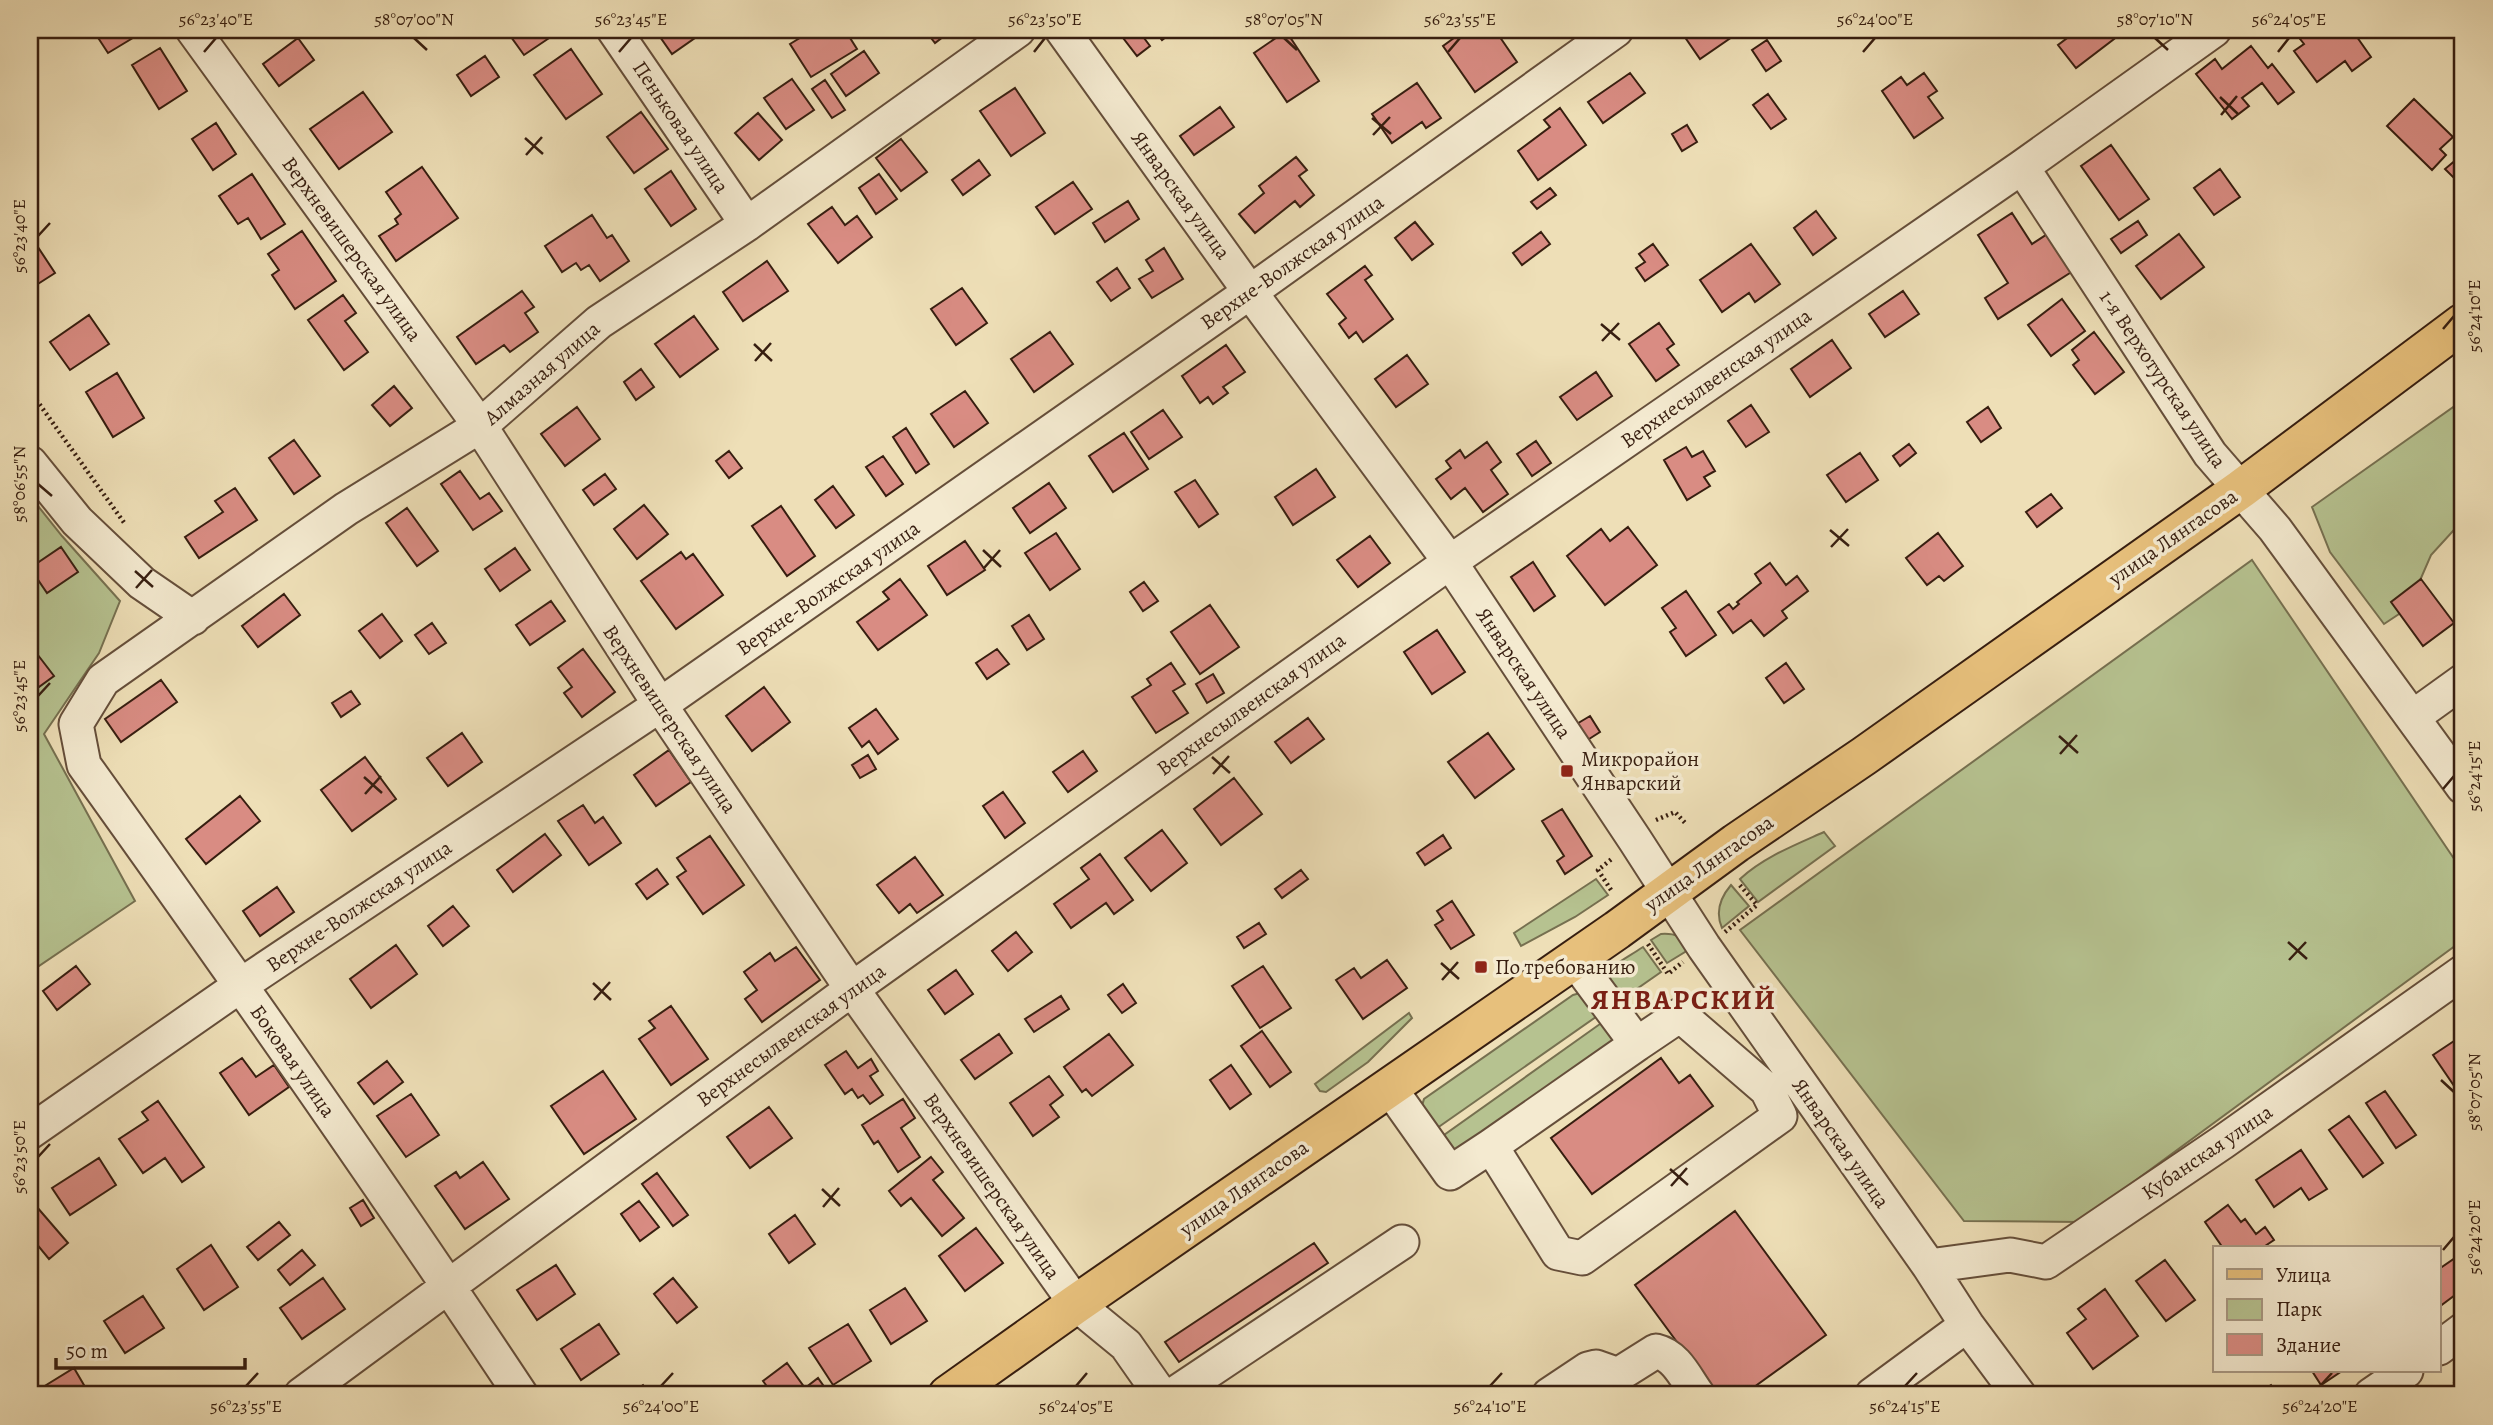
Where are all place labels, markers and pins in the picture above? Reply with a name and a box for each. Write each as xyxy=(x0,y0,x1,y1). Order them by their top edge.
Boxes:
place label: Микрорайон Январский xyxy=(1581,745,1699,797)
marker: Микрорайон Январский xyxy=(1559,763,1575,779)
place label: По требованию xyxy=(1495,953,1635,981)
marker: По требованию xyxy=(1473,959,1489,975)

